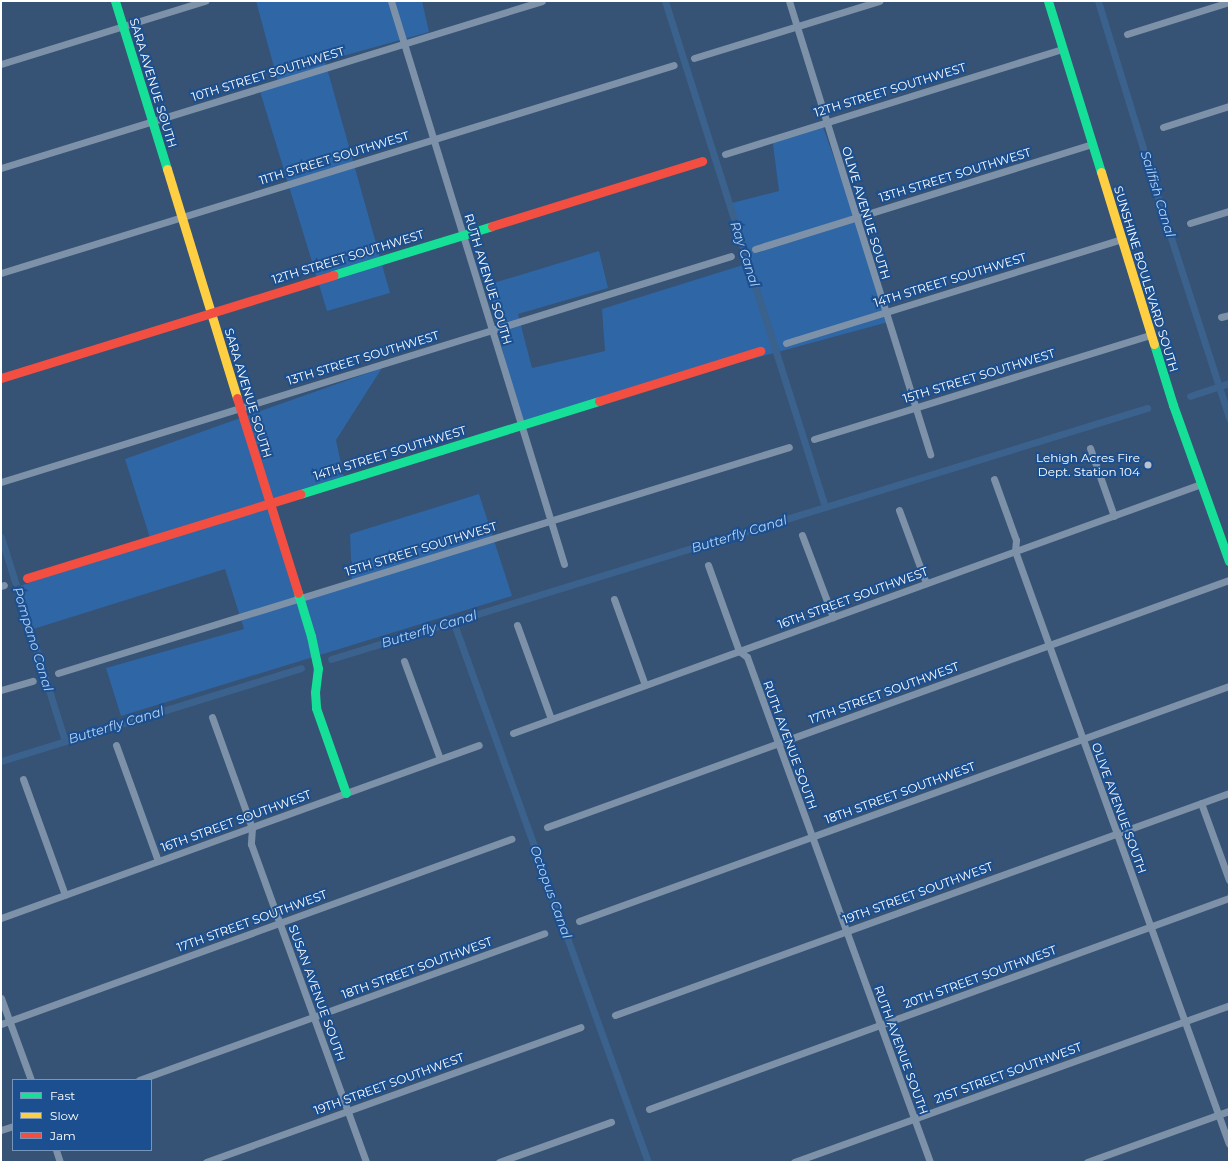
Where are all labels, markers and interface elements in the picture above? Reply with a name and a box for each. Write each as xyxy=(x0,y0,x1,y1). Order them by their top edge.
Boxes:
street label: SARA AVENUE SOUTH xyxy=(126,17,180,149)
street label: 10TH STREET SOUTHWEST xyxy=(190,44,346,104)
street label: 12TH STREET SOUTHWEST xyxy=(812,60,968,120)
street label: 11TH STREET SOUTHWEST xyxy=(257,128,411,188)
street label: OLIVE AVENUE SOUTH xyxy=(839,145,893,281)
street label: 13TH STREET SOUTHWEST xyxy=(877,145,1033,205)
water label: Sailfish Canal xyxy=(1137,149,1179,239)
street label: SUNSHINE BOULEVARD SOUTH xyxy=(1111,184,1181,374)
street label: RUTH AVENUE SOUTH xyxy=(461,212,515,346)
water label: Ray Canal xyxy=(727,219,763,289)
street label: 12TH STREET SOUTHWEST xyxy=(270,227,426,287)
street label: 14TH STREET SOUTHWEST xyxy=(872,250,1028,310)
street label: SARA AVENUE SOUTH xyxy=(221,327,275,459)
street label: 13TH STREET SOUTHWEST xyxy=(285,328,441,388)
street label: 15TH STREET SOUTHWEST xyxy=(901,346,1057,406)
street label: 14TH STREET SOUTHWEST xyxy=(312,423,468,483)
place label: Lehigh Acres Fire Dept. Station 104 xyxy=(1036,451,1140,479)
marker: Lehigh Acres Fire Dept. Station 104 xyxy=(1143,460,1153,470)
water label: Butterfly Canal xyxy=(689,512,789,556)
street label: 15TH STREET SOUTHWEST xyxy=(343,519,499,579)
street label: 16TH STREET SOUTHWEST xyxy=(776,564,930,632)
water label: Pompano Canal xyxy=(10,585,56,693)
water label: Butterfly Canal xyxy=(379,607,479,651)
street label: 17TH STREET SOUTHWEST xyxy=(807,659,961,727)
street label: RUTH AVENUE SOUTH xyxy=(760,679,820,811)
water label: Butterfly Canal xyxy=(66,703,166,747)
street label: OLIVE AVENUE SOUTH xyxy=(1089,741,1149,875)
street label: 18TH STREET SOUTHWEST xyxy=(823,759,977,827)
street label: 16TH STREET SOUTHWEST xyxy=(159,787,313,855)
water label: Octopus Canal xyxy=(527,843,575,941)
street label: 19TH STREET SOUTHWEST xyxy=(841,859,995,927)
street label: 17TH STREET SOUTHWEST xyxy=(175,887,329,955)
street label: SUSAN AVENUE SOUTH xyxy=(286,923,348,1063)
street label: 18TH STREET SOUTHWEST xyxy=(340,934,494,1002)
street label: 20TH STREET SOUTHWEST xyxy=(902,943,1058,1011)
street label: RUTH AVENUE SOUTH xyxy=(871,984,931,1116)
street label: 21ST STREET SOUTHWEST xyxy=(932,1040,1084,1106)
street label: 19TH STREET SOUTHWEST xyxy=(312,1050,466,1118)
legend xyxy=(12,1079,152,1151)
text: Fast xyxy=(50,1088,75,1103)
text: Slow xyxy=(50,1108,79,1123)
text: Jam xyxy=(50,1128,76,1143)

